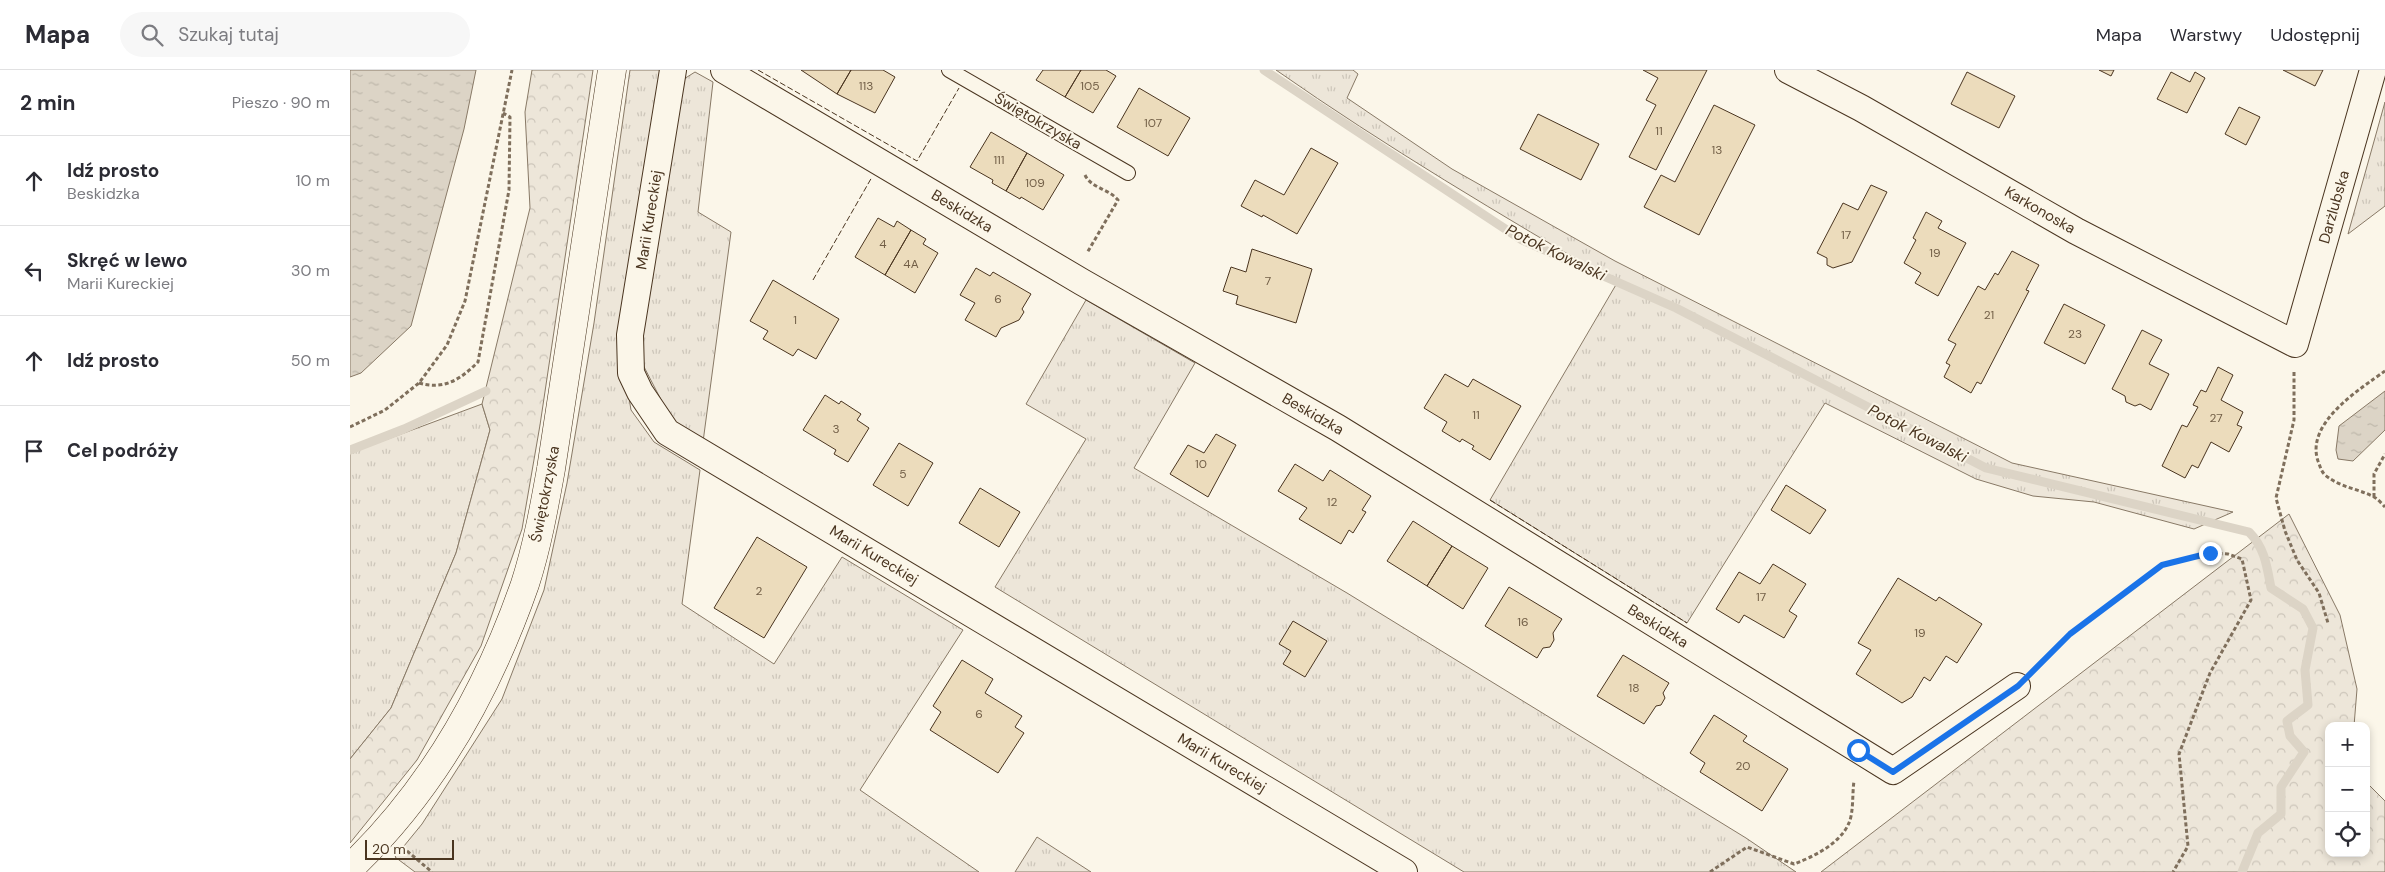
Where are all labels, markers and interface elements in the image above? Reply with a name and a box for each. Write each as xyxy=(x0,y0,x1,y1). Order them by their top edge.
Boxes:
search box xyxy=(120,12,470,57)
text: Mapa xyxy=(25,19,90,50)
icon: search xyxy=(138,21,166,49)
text: Szukaj tutaj xyxy=(178,22,279,47)
text: Mapa xyxy=(2096,23,2142,47)
text: Warstwy xyxy=(2170,23,2242,47)
text: Udostępnij xyxy=(2270,23,2360,47)
house number: 113 xyxy=(859,78,873,94)
house number: 105 xyxy=(1080,78,1100,94)
street label: Świętokrzyska xyxy=(991,88,1085,154)
text: 2 min xyxy=(20,89,76,117)
text: Pieszo · 90 m xyxy=(232,92,330,113)
house number: 107 xyxy=(1144,115,1162,131)
house number: 11 xyxy=(1655,123,1663,139)
house number: 13 xyxy=(1712,142,1722,158)
house number: 111 xyxy=(993,152,1005,168)
text: Idź prosto xyxy=(67,158,159,183)
icon: ahead xyxy=(20,167,48,195)
street label: Darżlubska xyxy=(2314,168,2354,246)
street label: Marii Kureckiej xyxy=(631,169,667,271)
text: 10 m xyxy=(296,170,330,191)
house number: 109 xyxy=(1025,175,1045,191)
street label: Karkonoska xyxy=(2001,182,2079,238)
text: Beskidzka xyxy=(67,183,140,204)
street label: Beskidzka xyxy=(928,185,996,237)
water label: Potok Kowalski xyxy=(1502,219,1610,286)
house number: 17 xyxy=(1841,227,1851,243)
house number: 4 xyxy=(879,236,887,252)
house number: 19 xyxy=(1929,245,1941,261)
text: Skręć w lewo xyxy=(67,248,188,273)
house number: 4A xyxy=(903,256,919,272)
icon: left xyxy=(20,257,48,285)
text: 30 m xyxy=(291,260,330,281)
text: Marii Kureckiej xyxy=(67,273,174,294)
house number: 7 xyxy=(1265,273,1271,289)
house number: 6 xyxy=(994,291,1002,307)
house number: 21 xyxy=(1984,307,1994,323)
house number: 1 xyxy=(793,312,797,328)
house number: 23 xyxy=(2068,326,2082,342)
icon: ahead xyxy=(20,347,48,375)
text: Idź prosto xyxy=(67,348,159,373)
text: 50 m xyxy=(291,350,330,371)
street label: Beskidzka xyxy=(1278,388,1348,440)
water label: Potok Kowalski xyxy=(1864,399,1972,468)
house number: 11 xyxy=(1472,407,1480,423)
house number: 27 xyxy=(2209,410,2223,426)
house number: 3 xyxy=(832,421,840,437)
icon: arrive xyxy=(20,437,48,465)
text: Cel podróży xyxy=(67,438,178,463)
street label: Świętokrzyska xyxy=(526,444,564,544)
house number: 10 xyxy=(1195,456,1207,472)
house number: 5 xyxy=(899,466,907,482)
house number: 12 xyxy=(1327,494,1337,510)
street label: Marii Kureckiej xyxy=(826,521,922,589)
route end xyxy=(2199,542,2222,565)
house number: 2 xyxy=(756,583,763,599)
house number: 17 xyxy=(1756,589,1766,605)
street label: Beskidzka xyxy=(1624,599,1692,653)
house number: 16 xyxy=(1517,614,1529,630)
house number: 19 xyxy=(1914,625,1926,641)
house number: 18 xyxy=(1628,680,1640,696)
house number: 6 xyxy=(975,706,983,722)
map controls xyxy=(2325,722,2370,857)
button: + xyxy=(2325,722,2370,767)
street label: Marii Kureckiej xyxy=(1174,729,1270,797)
route start xyxy=(1847,739,1870,762)
house number: 20 xyxy=(1735,758,1751,774)
button: − xyxy=(2325,767,2370,812)
button: locate xyxy=(2325,812,2370,857)
scale bar xyxy=(365,837,454,860)
text: 20 m xyxy=(372,840,406,858)

